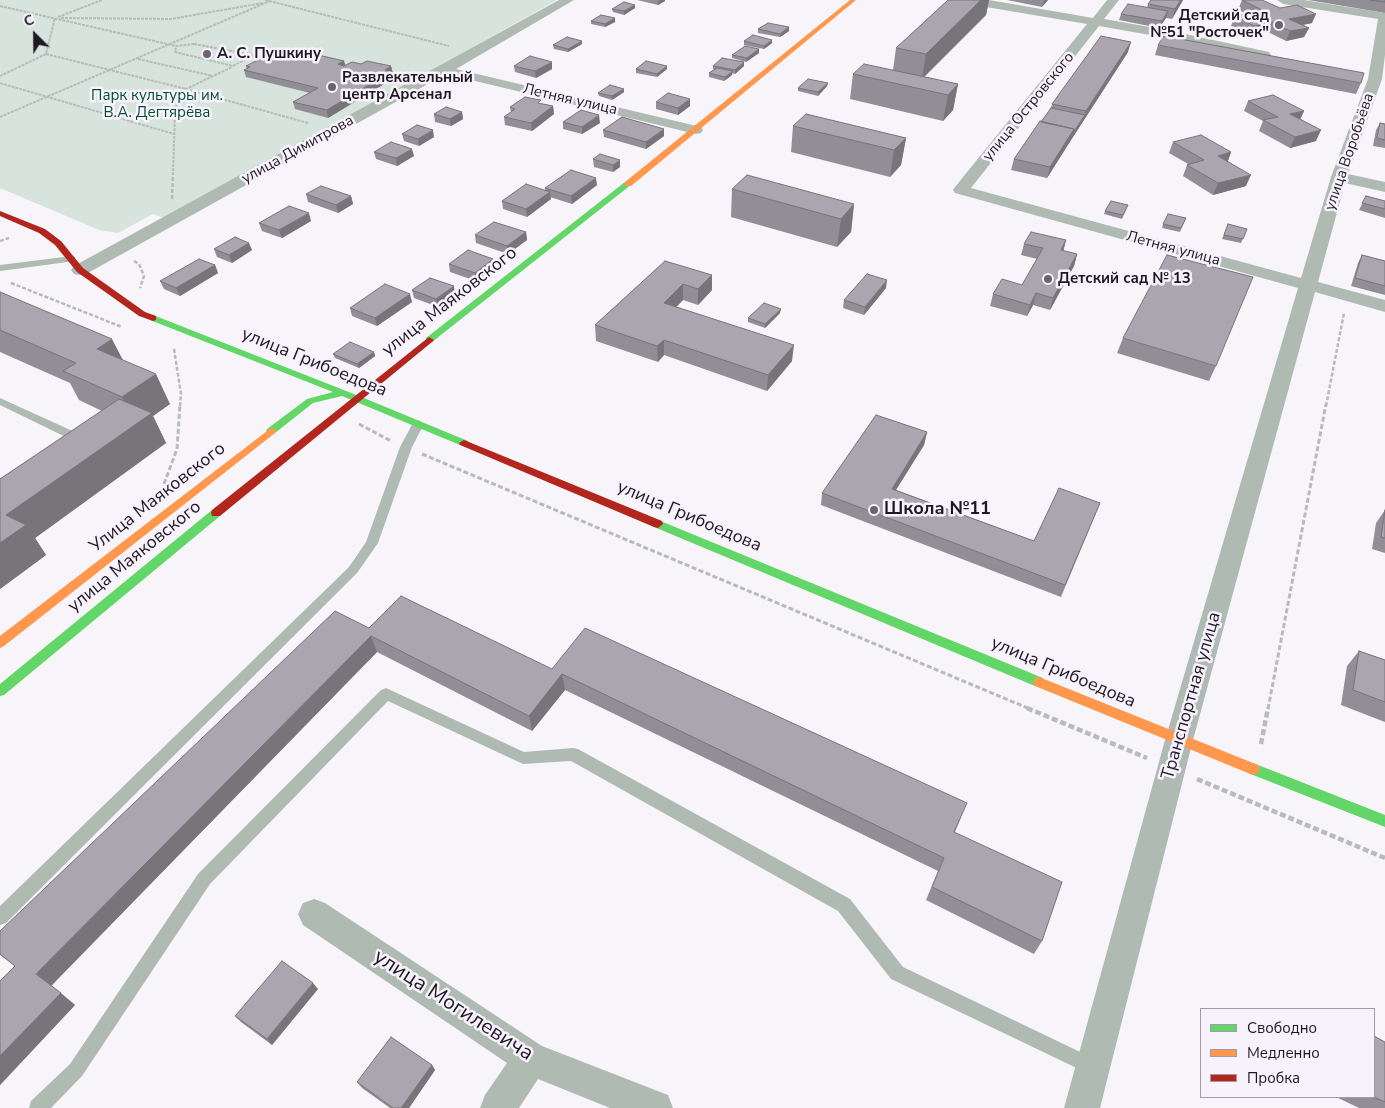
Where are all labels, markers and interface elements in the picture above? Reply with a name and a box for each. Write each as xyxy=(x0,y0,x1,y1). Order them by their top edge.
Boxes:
place label: Детский сад №51 "Росточек" xyxy=(1150,7,1269,42)
north arrow xyxy=(10,10,60,60)
text: С xyxy=(21,10,37,31)
marker: Детский сад №51 "Росточек" xyxy=(1273,19,1285,31)
place label: А. С. Пушкину xyxy=(217,45,321,63)
marker: А. С. Пушкину xyxy=(201,48,213,60)
street label: улица Островского xyxy=(980,49,1078,165)
place label: Развлекательный центр Арсенал xyxy=(342,69,473,104)
street label: Летняя улица xyxy=(521,80,619,120)
marker: Развлекательный центр Арсенал xyxy=(326,81,338,93)
park label: Парк культуры им. В.А. Дегтярёва xyxy=(91,87,223,122)
street label: улица Воробьёва xyxy=(1322,91,1378,213)
street label: улица Димитрова xyxy=(239,112,357,188)
street label: Летняя улица xyxy=(1124,228,1222,270)
street label: улица Маяковского xyxy=(378,243,522,361)
place label: Детский сад № 13 xyxy=(1058,270,1191,288)
marker: Детский сад № 13 xyxy=(1042,273,1054,285)
street label: улица Грибоедова xyxy=(238,324,390,402)
street label: Улица Маяковского xyxy=(86,438,230,558)
street label: улица Грибоедова xyxy=(614,477,764,557)
street label: улица Маяковского xyxy=(64,497,206,617)
place label: Школа №11 xyxy=(884,499,991,521)
marker: Школа №11 xyxy=(868,504,880,516)
street label: Транспортная улица xyxy=(1158,610,1226,782)
street label: улица Грибоедова xyxy=(988,633,1138,713)
street label: улица Могилевича xyxy=(368,945,538,1067)
legend xyxy=(1200,1008,1375,1098)
text: Свободно xyxy=(1247,1018,1317,1038)
text: Медленно xyxy=(1247,1043,1320,1063)
text: Пробка xyxy=(1247,1068,1300,1088)

